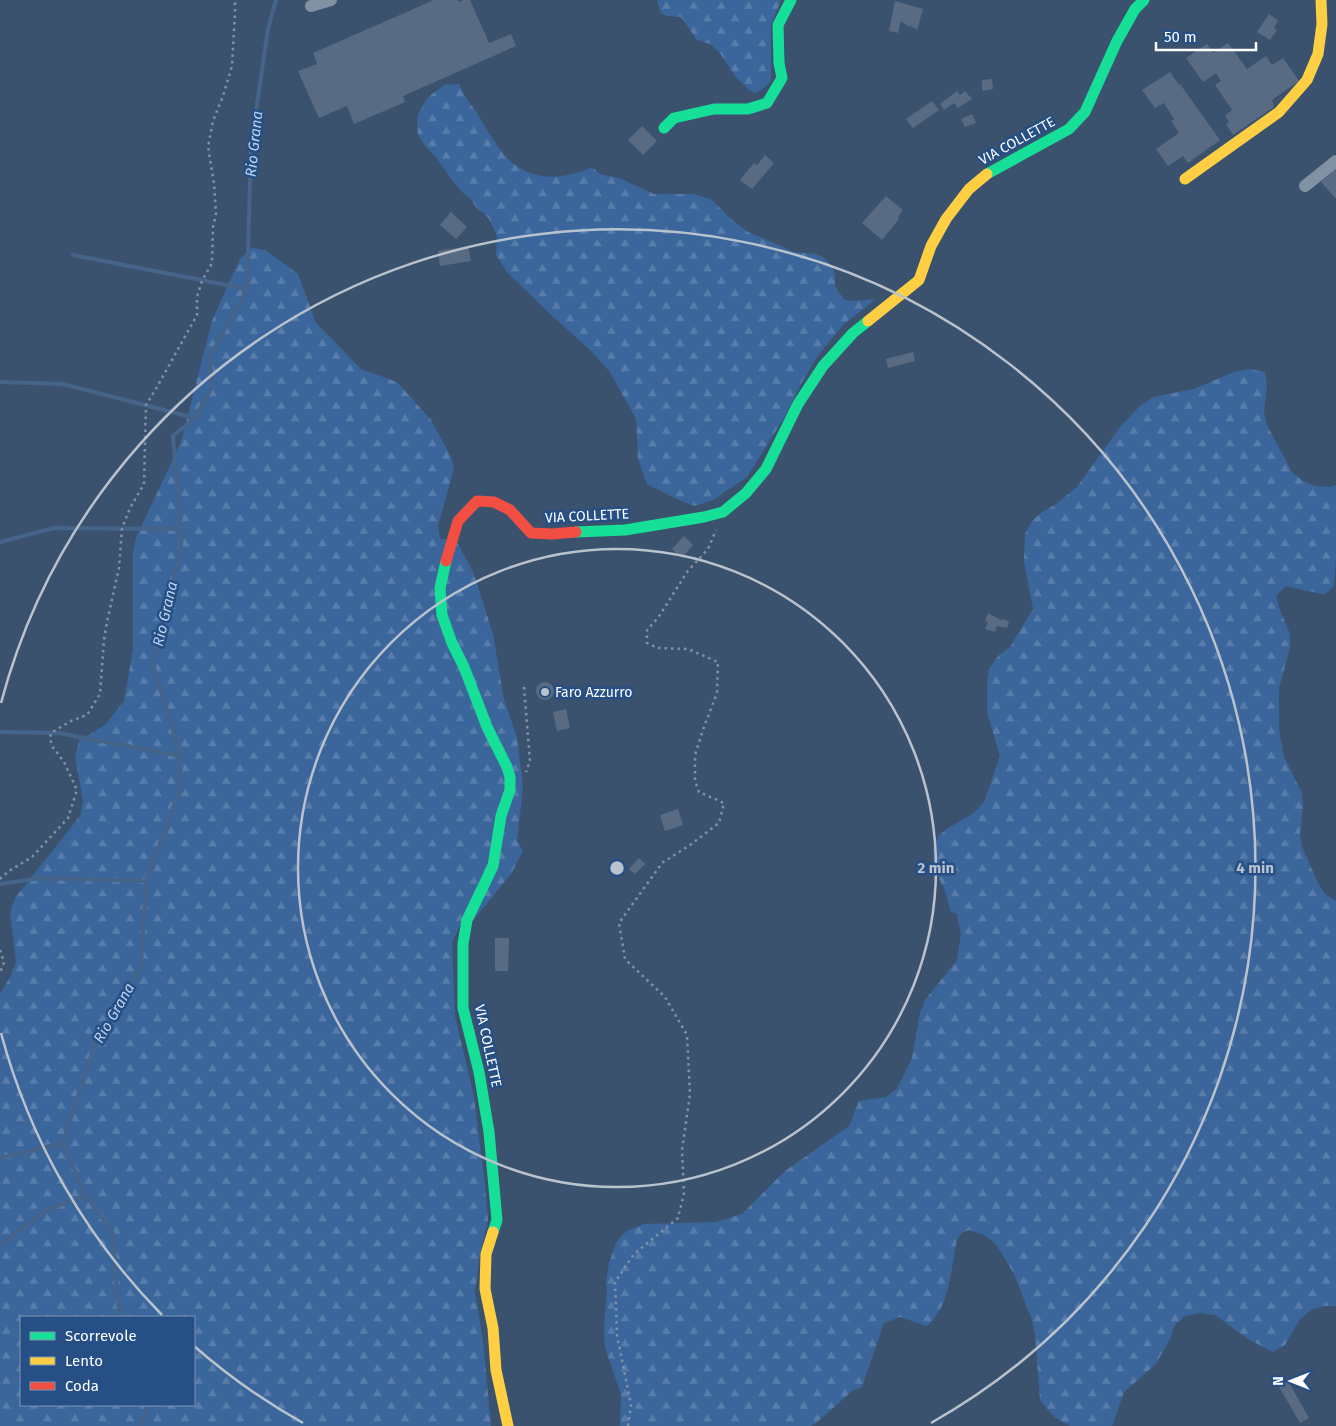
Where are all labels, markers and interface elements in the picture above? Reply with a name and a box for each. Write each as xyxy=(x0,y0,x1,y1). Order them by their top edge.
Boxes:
scale bar xyxy=(1156,20,1256,52)
text: 50 m xyxy=(1164,28,1197,46)
water label: Rio Grana xyxy=(242,110,266,178)
street label: VIA COLLETTE xyxy=(976,113,1058,169)
street label: VIA COLLETTE xyxy=(544,505,630,527)
water label: Rio Grana xyxy=(149,580,181,648)
place label: Faro Azzurro xyxy=(555,684,632,701)
marker: Faro Azzurro xyxy=(539,686,551,698)
centre of rings xyxy=(608,859,626,877)
text: 2 min xyxy=(918,859,954,877)
text: 4 min xyxy=(1236,859,1274,877)
water label: Rio Grana xyxy=(90,980,138,1046)
street label: VIA COLLETTE xyxy=(471,1003,505,1089)
legend xyxy=(20,1316,195,1406)
text: Scorrevole xyxy=(65,1327,137,1345)
text: Lento xyxy=(65,1352,103,1370)
north arrow xyxy=(1266,1356,1316,1406)
text: N xyxy=(1270,1376,1287,1386)
text: Coda xyxy=(65,1377,99,1395)

